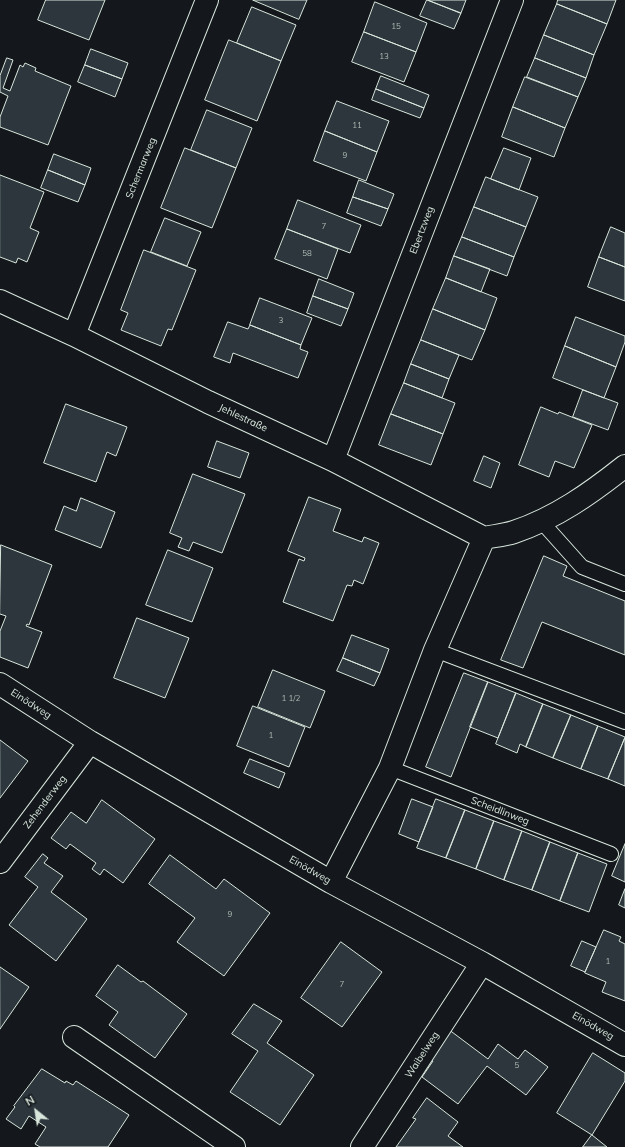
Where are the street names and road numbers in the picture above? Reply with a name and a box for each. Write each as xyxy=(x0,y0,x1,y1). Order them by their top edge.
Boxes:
street label: Schermarweg xyxy=(123,136,159,200)
street label: Ebertzweg xyxy=(407,205,437,255)
street label: Jehlestraße xyxy=(217,402,269,434)
street label: Einödweg xyxy=(8,686,54,722)
street label: Zehenderweg xyxy=(21,773,69,831)
street label: Scheidlinweg xyxy=(469,794,531,828)
street label: Einödweg xyxy=(287,853,333,887)
street label: Einödweg xyxy=(570,1009,616,1043)
street label: Waibelweg xyxy=(403,1030,441,1080)

